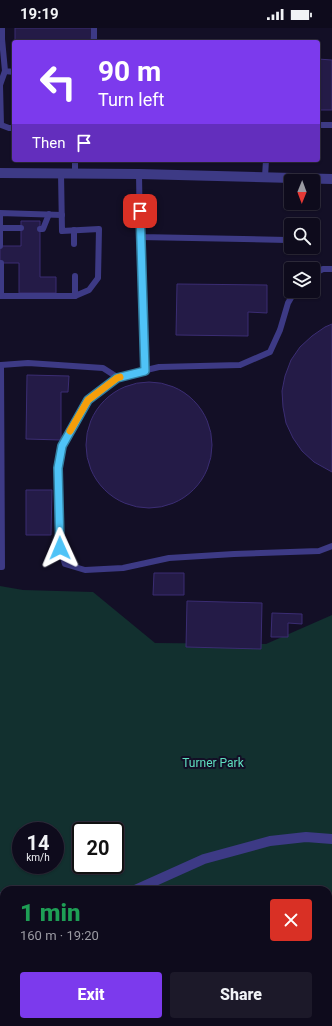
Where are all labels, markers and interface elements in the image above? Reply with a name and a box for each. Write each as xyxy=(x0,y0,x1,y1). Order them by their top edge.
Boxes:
text: 19:19 xyxy=(20,5,59,23)
text: 90 m xyxy=(98,55,161,88)
icon: left xyxy=(32,56,84,108)
text: Turn left xyxy=(98,89,164,110)
icon: arrive xyxy=(73,132,95,154)
text: Then xyxy=(32,134,65,152)
north arrow xyxy=(284,174,320,210)
map controls xyxy=(284,174,320,298)
pin xyxy=(123,194,157,228)
icon: arrive xyxy=(129,200,151,222)
button: search xyxy=(284,218,320,254)
button: layers xyxy=(284,262,320,298)
position arrow xyxy=(39,527,81,569)
park label: Turner Park xyxy=(182,756,245,770)
speed limit sign: 20 xyxy=(72,822,124,874)
text: 14 xyxy=(27,831,49,855)
text: km/h xyxy=(26,852,50,863)
text: 1 min xyxy=(20,899,81,927)
button: close xyxy=(270,899,312,941)
text: 160 m · 19:20 xyxy=(20,928,99,943)
button: Exit xyxy=(20,972,162,1018)
button: Share xyxy=(170,972,312,1018)

